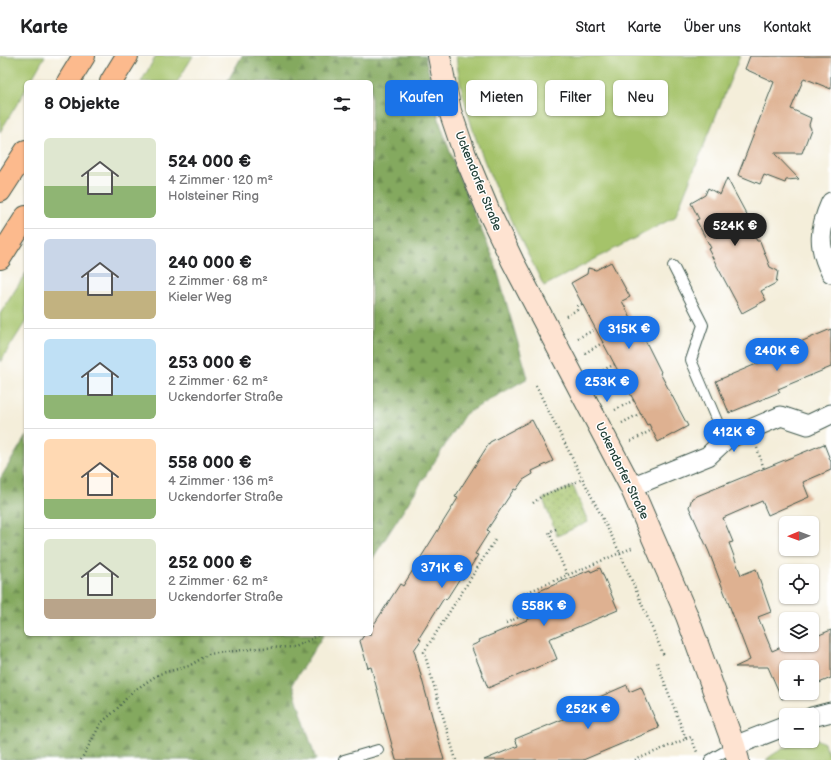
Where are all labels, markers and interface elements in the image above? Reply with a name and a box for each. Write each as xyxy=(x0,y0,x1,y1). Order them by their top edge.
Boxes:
text: Karte xyxy=(20,16,68,39)
text: Start xyxy=(575,19,605,36)
text: Karte xyxy=(627,19,661,36)
text: Über uns xyxy=(683,19,741,36)
text: Kontakt xyxy=(763,19,811,36)
chip: Kaufen xyxy=(385,80,458,116)
chip: Mieten xyxy=(466,80,537,116)
chip: Filter xyxy=(545,80,605,116)
chip: Neu xyxy=(613,80,668,116)
icon: filters xyxy=(331,93,353,115)
text: 8 Objekte xyxy=(44,94,120,114)
street label: Uckendorfer Straße xyxy=(451,129,505,233)
text: 524 000 € xyxy=(168,152,251,172)
icon: home xyxy=(76,154,124,202)
text: 4 Zimmer · 120 m² xyxy=(168,172,273,188)
text: Holsteiner Ring xyxy=(168,188,259,204)
pin: 524K € xyxy=(702,213,768,247)
text: 524K € xyxy=(713,218,757,234)
text: 240 000 € xyxy=(168,253,252,273)
icon: home xyxy=(76,255,124,303)
text: 2 Zimmer · 68 m² xyxy=(168,273,268,289)
text: Kieler Weg xyxy=(168,289,232,305)
pin: 315K € xyxy=(596,316,662,350)
text: 315K € xyxy=(608,321,650,337)
pin: 240K € xyxy=(744,338,810,372)
text: 240K € xyxy=(754,343,800,359)
text: 253 000 € xyxy=(168,353,252,373)
icon: home xyxy=(76,355,124,403)
pin: 253K € xyxy=(574,369,640,403)
text: 2 Zimmer · 62 m² xyxy=(168,373,268,389)
text: 253K € xyxy=(584,374,630,390)
text: Uckendorfer Straße xyxy=(168,389,283,405)
pin: 412K € xyxy=(701,419,767,453)
street label: Uckendorfer Straße xyxy=(592,420,652,522)
text: 412K € xyxy=(713,424,755,440)
text: 558 000 € xyxy=(168,453,252,473)
icon: home xyxy=(76,455,124,503)
text: 4 Zimmer · 136 m² xyxy=(168,473,274,489)
text: Uckendorfer Straße xyxy=(168,489,283,505)
north arrow xyxy=(779,516,819,556)
map controls xyxy=(779,516,819,748)
text: 252 000 € xyxy=(168,553,252,573)
icon: home xyxy=(76,555,124,603)
pin: 371K € xyxy=(409,555,475,589)
text: 371K € xyxy=(421,560,463,576)
button: locate xyxy=(779,564,819,604)
text: 2 Zimmer · 62 m² xyxy=(168,573,268,589)
text: Uckendorfer Straße xyxy=(168,589,283,605)
pin: 558K € xyxy=(511,593,577,627)
text: 558K € xyxy=(522,598,566,614)
button: layers xyxy=(779,612,819,652)
button: + xyxy=(779,660,819,700)
pin: 252K € xyxy=(555,696,621,730)
text: 252K € xyxy=(565,701,611,717)
button: − xyxy=(779,708,819,748)

